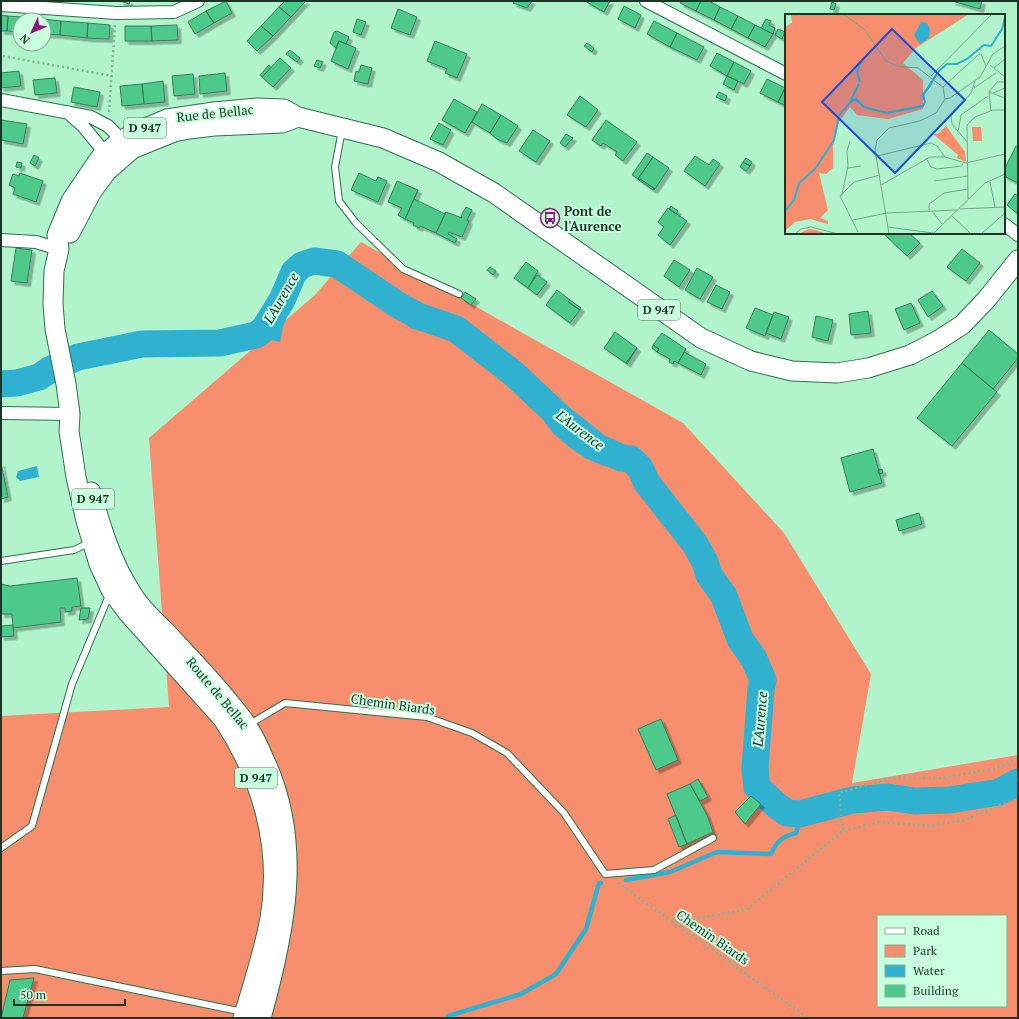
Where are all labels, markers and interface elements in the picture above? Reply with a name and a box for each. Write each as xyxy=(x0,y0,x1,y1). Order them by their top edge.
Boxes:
north arrow xyxy=(12,12,52,52)
inset map xyxy=(785,14,1005,234)
text: N xyxy=(16,31,33,47)
street label: Rue de Bellac xyxy=(176,100,254,126)
road number: D 947 xyxy=(124,118,166,138)
place label: Pont de l'Aurence xyxy=(564,202,621,235)
bus stop icon: Pont de l'Aurence xyxy=(539,207,561,229)
water label: L'Aurence xyxy=(258,268,303,328)
road number: D 947 xyxy=(638,300,680,320)
water label: L'Aurence xyxy=(552,405,609,454)
road number: D 947 xyxy=(72,489,114,509)
street label: Route de Bellac xyxy=(182,653,254,733)
street label: Chemin Biards xyxy=(350,689,436,719)
water label: L'Aurence xyxy=(748,690,771,749)
road number: D 947 xyxy=(235,768,277,788)
street label: Chemin Biards xyxy=(673,905,753,969)
legend xyxy=(877,915,1007,1007)
text: Road xyxy=(913,923,940,938)
text: Park xyxy=(913,943,938,958)
text: Water xyxy=(913,963,945,978)
scale bar xyxy=(14,981,125,1007)
text: Building xyxy=(913,983,959,998)
text: 50 m xyxy=(20,987,47,1002)

